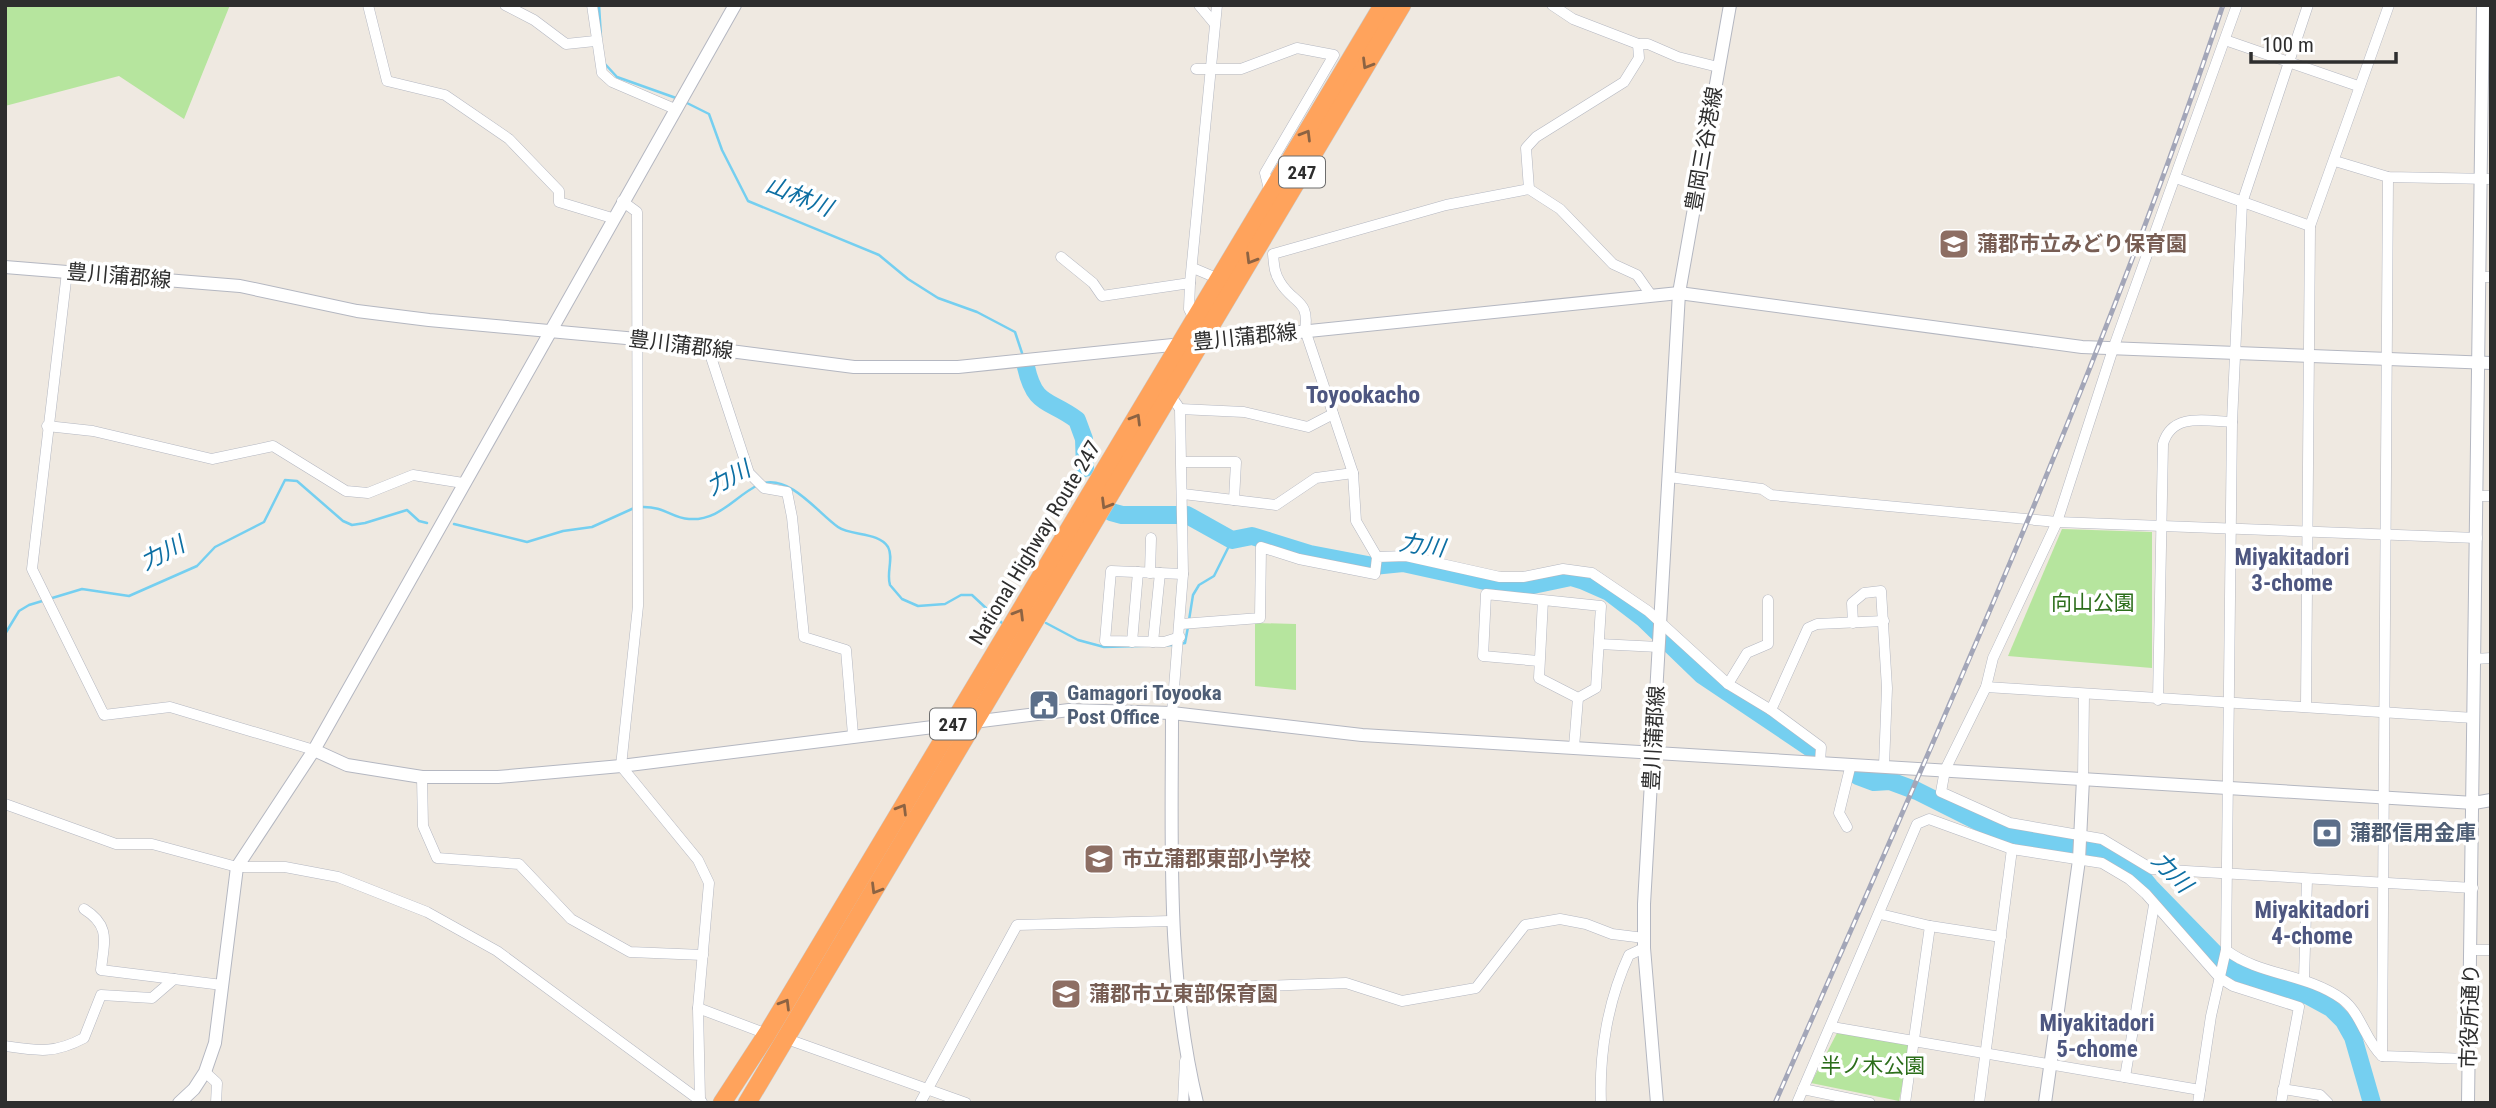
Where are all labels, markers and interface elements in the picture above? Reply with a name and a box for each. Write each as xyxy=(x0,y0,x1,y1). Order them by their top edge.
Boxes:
scale bar xyxy=(2251,21,2396,65)
text: 100 m xyxy=(2262,33,2314,57)
one-way arrow xyxy=(1362,56,1375,69)
street label: 豊岡三谷港線 xyxy=(1681,85,1727,213)
one-way arrow xyxy=(1298,130,1311,143)
road number: 247 xyxy=(1279,156,1325,188)
water label: 山林川 xyxy=(762,171,839,223)
school or university icon: 蒲郡市立みどり保育園 xyxy=(1937,227,1971,261)
place label: 蒲郡市立みどり保育園 xyxy=(1977,232,2187,256)
one-way arrow xyxy=(1246,252,1259,265)
street label: 豊川蒲郡線 xyxy=(66,259,172,293)
street label: 豊川蒲郡線 xyxy=(1192,320,1298,354)
street label: 豊川蒲郡線 xyxy=(627,327,735,363)
district label: Toyookacho xyxy=(1306,381,1420,409)
one-way arrow xyxy=(1128,413,1141,426)
street label: National Highway Route 247 xyxy=(965,437,1105,649)
water label: 力川 xyxy=(702,454,758,501)
one-way arrow xyxy=(1101,497,1114,510)
water label: 力川 xyxy=(1397,529,1450,562)
water label: 力川 xyxy=(136,530,192,576)
district label: Miyakitadori 3-chome xyxy=(2234,544,2350,597)
park label: 向山公園 xyxy=(2051,591,2135,615)
one-way arrow xyxy=(1011,608,1024,621)
place label: Gamagori Toyooka Post Office xyxy=(1067,681,1222,729)
street label: 豊川蒲郡線 xyxy=(1639,685,1669,791)
public building icon: Gamagori Toyooka Post Office xyxy=(1027,688,1061,722)
road number: 247 xyxy=(930,708,976,740)
one-way arrow xyxy=(894,803,907,816)
bank icon: 蒲郡信用金庫 xyxy=(2310,816,2344,850)
place label: 蒲郡信用金庫 xyxy=(2350,821,2476,845)
school or university icon: 市立蒲郡東部小学校 xyxy=(1082,842,1116,876)
water label: 力川 xyxy=(2146,846,2199,900)
place label: 市立蒲郡東部小学校 xyxy=(1122,847,1311,871)
one-way arrow xyxy=(871,881,884,894)
district label: Miyakitadori 4-chome xyxy=(2254,897,2370,950)
street label: 市役所通り xyxy=(2456,963,2484,1069)
school or university icon: 蒲郡市立東部保育園 xyxy=(1049,977,1083,1011)
place label: 蒲郡市立東部保育園 xyxy=(1089,982,1278,1006)
one-way arrow xyxy=(777,999,790,1012)
district label: Miyakitadori 5-chome xyxy=(2039,1010,2155,1063)
park label: 半ノ木公園 xyxy=(1821,1054,1926,1078)

